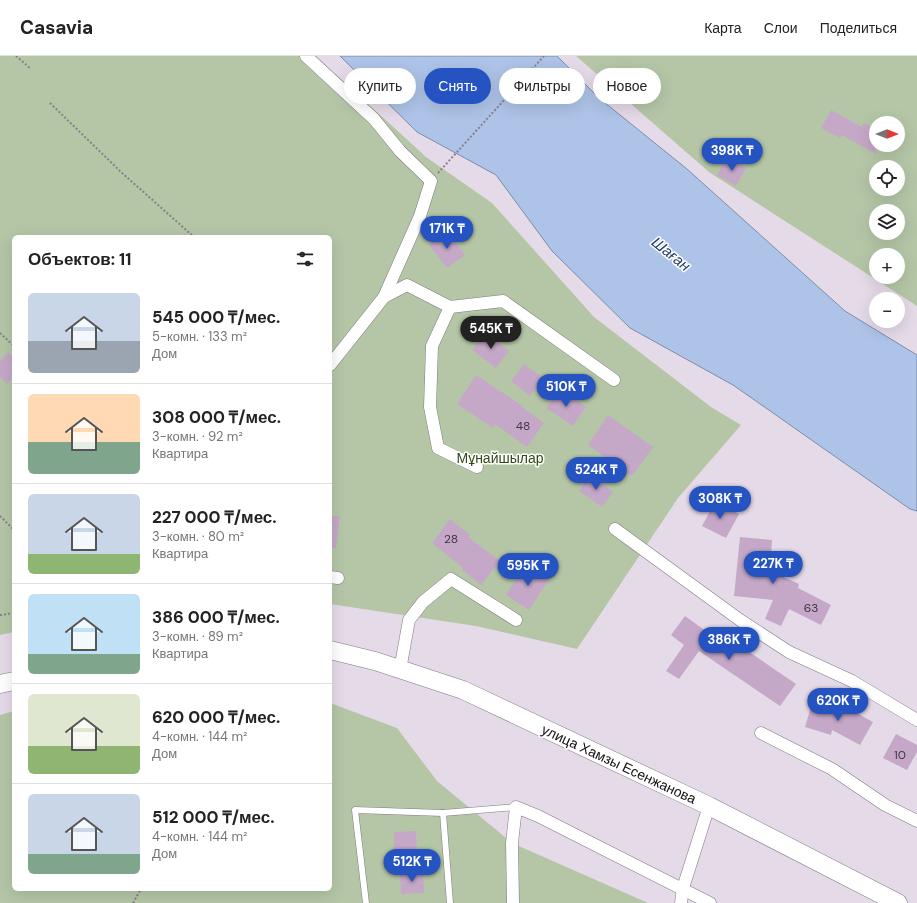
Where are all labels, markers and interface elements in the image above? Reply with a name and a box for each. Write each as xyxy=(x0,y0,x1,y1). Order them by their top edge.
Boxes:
text: Casavia xyxy=(20,15,93,40)
text: Карта xyxy=(704,19,742,37)
text: Слои xyxy=(764,19,798,37)
text: Поделиться xyxy=(820,19,897,37)
chip: Купить xyxy=(344,68,416,104)
chip: Снять xyxy=(424,68,491,104)
chip: Фильтры xyxy=(499,68,585,104)
chip: Новое xyxy=(593,68,661,104)
north arrow xyxy=(869,116,905,152)
map controls xyxy=(869,116,905,328)
pin: 398K ₸ xyxy=(699,138,765,172)
text: 398K ₸ xyxy=(711,142,753,159)
button: locate xyxy=(869,160,905,196)
button: layers xyxy=(869,204,905,240)
pin: 171K ₸ xyxy=(414,216,480,250)
text: 171K ₸ xyxy=(429,220,465,237)
water label: Шаған xyxy=(647,232,695,276)
text: Объектов: 11 xyxy=(28,248,131,270)
icon: filters xyxy=(294,248,316,270)
button: + xyxy=(869,248,905,284)
button: − xyxy=(869,292,905,328)
text: 545 000 ₸/мес. xyxy=(152,306,280,328)
icon: home xyxy=(60,309,108,357)
pin: 545K ₸ xyxy=(458,316,524,350)
text: 545K ₸ xyxy=(469,320,513,337)
text: 5-комн. · 133 m² xyxy=(152,328,247,345)
text: Дом xyxy=(152,345,177,362)
pin: 510K ₸ xyxy=(533,374,599,408)
text: 510K ₸ xyxy=(546,378,586,395)
text: 308 000 ₸/мес. xyxy=(152,406,281,428)
icon: home xyxy=(60,410,108,458)
house number: 48 xyxy=(516,418,530,434)
text: 3-комн. · 92 m² xyxy=(152,428,243,445)
text: Квартира xyxy=(152,445,208,462)
park label: Мұнайшылар xyxy=(456,449,544,467)
pin: 524K ₸ xyxy=(563,457,629,491)
text: 524K ₸ xyxy=(575,461,617,478)
pin: 308K ₸ xyxy=(687,486,753,520)
text: 308K ₸ xyxy=(698,490,742,507)
text: 227 000 ₸/мес. xyxy=(152,506,277,528)
icon: home xyxy=(60,510,108,558)
text: 3-комн. · 80 m² xyxy=(152,528,244,545)
house number: 28 xyxy=(444,531,458,547)
text: Квартира xyxy=(152,545,208,562)
pin: 227K ₸ xyxy=(740,551,806,585)
pin: 595K ₸ xyxy=(495,553,561,587)
text: 227K ₸ xyxy=(753,555,793,572)
text: 595K ₸ xyxy=(507,557,549,574)
house number: 63 xyxy=(804,600,818,616)
text: 386 000 ₸/мес. xyxy=(152,606,280,628)
icon: home xyxy=(60,610,108,658)
pin: 386K ₸ xyxy=(696,627,762,661)
text: 3-комн. · 89 m² xyxy=(152,628,243,645)
text: 386K ₸ xyxy=(708,631,750,648)
text: Квартира xyxy=(152,645,208,662)
pin: 620K ₸ xyxy=(805,688,871,722)
text: 620K ₸ xyxy=(816,692,860,709)
text: 620 000 ₸/мес. xyxy=(152,706,280,728)
icon: home xyxy=(60,710,108,758)
street label: улица Хамзы Есенжанова xyxy=(539,720,699,808)
text: 4-комн. · 144 m² xyxy=(152,728,247,745)
text: Дом xyxy=(152,745,177,762)
house number: 10 xyxy=(894,747,906,763)
text: 512 000 ₸/мес. xyxy=(152,806,275,828)
icon: home xyxy=(60,810,108,858)
text: 4-комн. · 144 m² xyxy=(152,828,247,845)
text: Дом xyxy=(152,845,177,862)
pin: 512K ₸ xyxy=(379,849,445,883)
text: 512K ₸ xyxy=(393,853,431,870)

